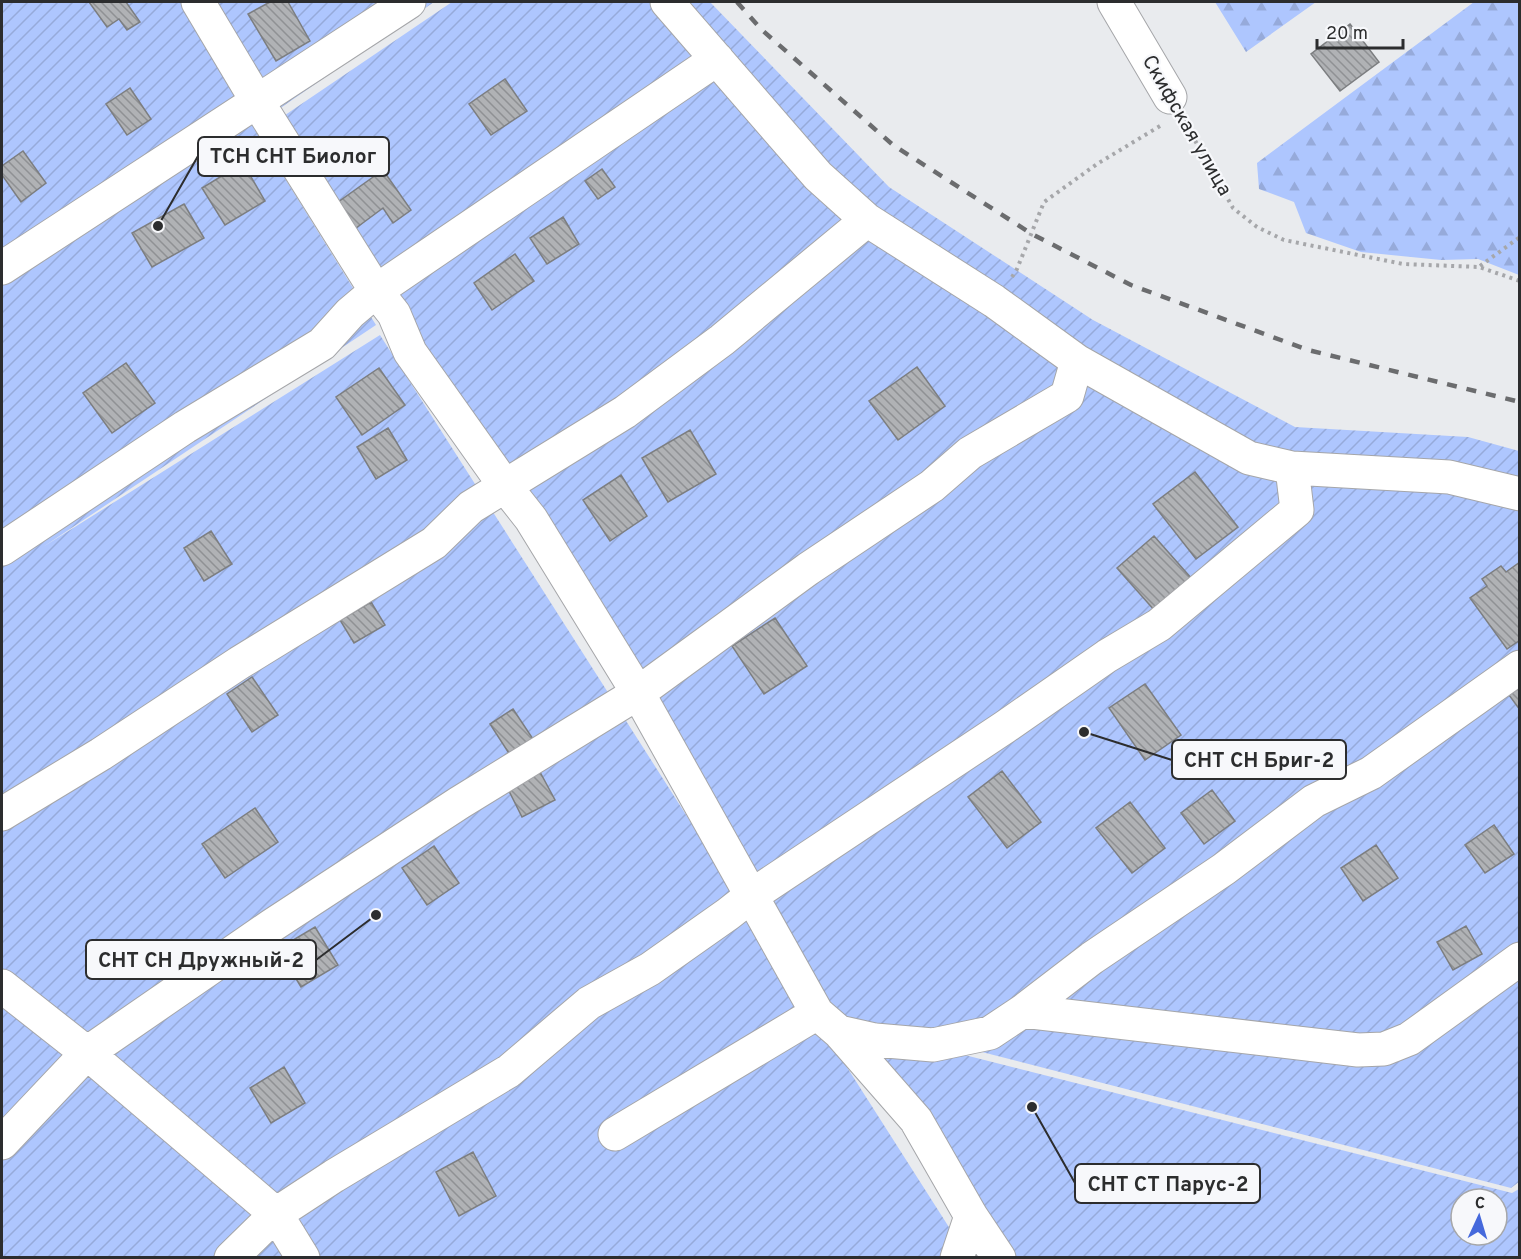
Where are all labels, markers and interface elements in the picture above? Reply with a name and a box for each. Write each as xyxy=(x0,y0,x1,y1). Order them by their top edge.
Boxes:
scale bar xyxy=(1317,12,1402,50)
text: 20 m xyxy=(1326,23,1368,46)
street label: Скифская улица xyxy=(1135,51,1237,201)
callout: ТСН СНТ Биолог xyxy=(198,137,389,176)
text: ТСН СНТ Биолог xyxy=(210,144,377,171)
callout: СНТ СН Бриг-2 xyxy=(1172,740,1346,779)
text: СНТ СН Бриг-2 xyxy=(1184,748,1334,775)
callout: СНТ СН Дружный-2 xyxy=(86,940,316,979)
text: СНТ СН Дружный-2 xyxy=(98,948,304,975)
callout: СНТ СТ Парус-2 xyxy=(1075,1164,1260,1203)
text: СНТ СТ Парус-2 xyxy=(1088,1172,1248,1199)
north arrow xyxy=(1449,1187,1509,1247)
text: С xyxy=(1474,1194,1486,1214)

